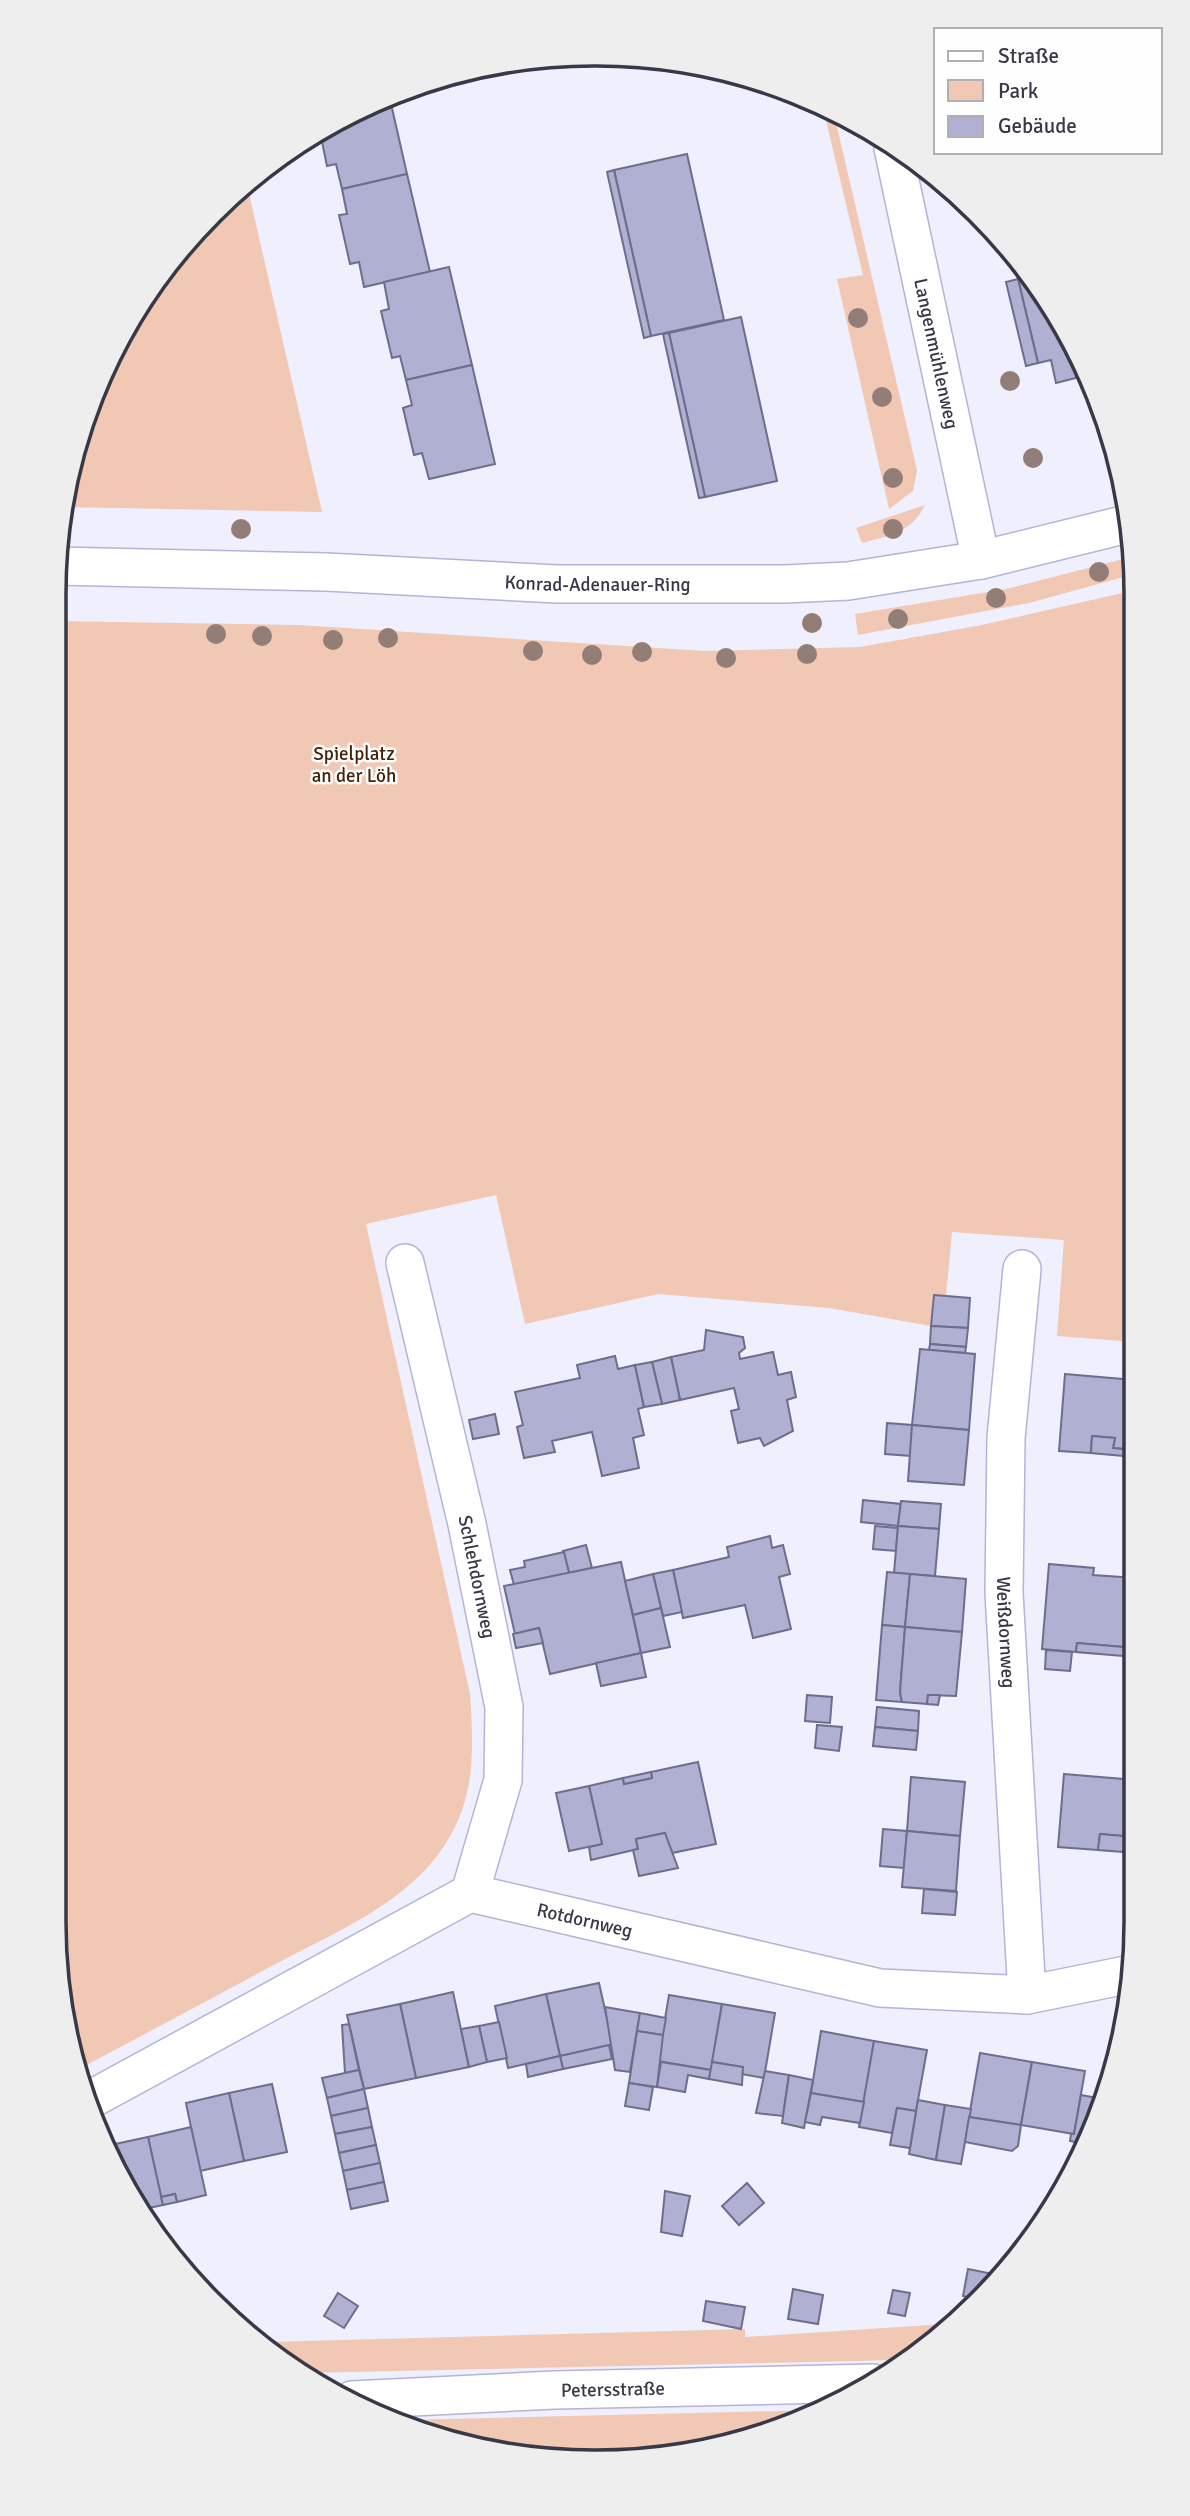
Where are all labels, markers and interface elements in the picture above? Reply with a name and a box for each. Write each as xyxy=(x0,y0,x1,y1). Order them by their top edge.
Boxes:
legend xyxy=(934,28,1162,154)
text: Straße xyxy=(998,43,1059,69)
text: Park xyxy=(998,78,1039,104)
text: Gebäude xyxy=(998,113,1077,139)
street label: Langenmühlenweg xyxy=(908,276,964,431)
street label: Konrad-Adenauer-Ring xyxy=(504,570,691,597)
park label: Spielplatz an der Löh xyxy=(312,742,396,788)
street label: Schlehdornweg xyxy=(452,1513,501,1641)
street label: Weißdornweg xyxy=(991,1576,1020,1689)
street label: Rotdornweg xyxy=(534,1898,635,1943)
street label: Petersstraße xyxy=(560,2377,665,2403)

